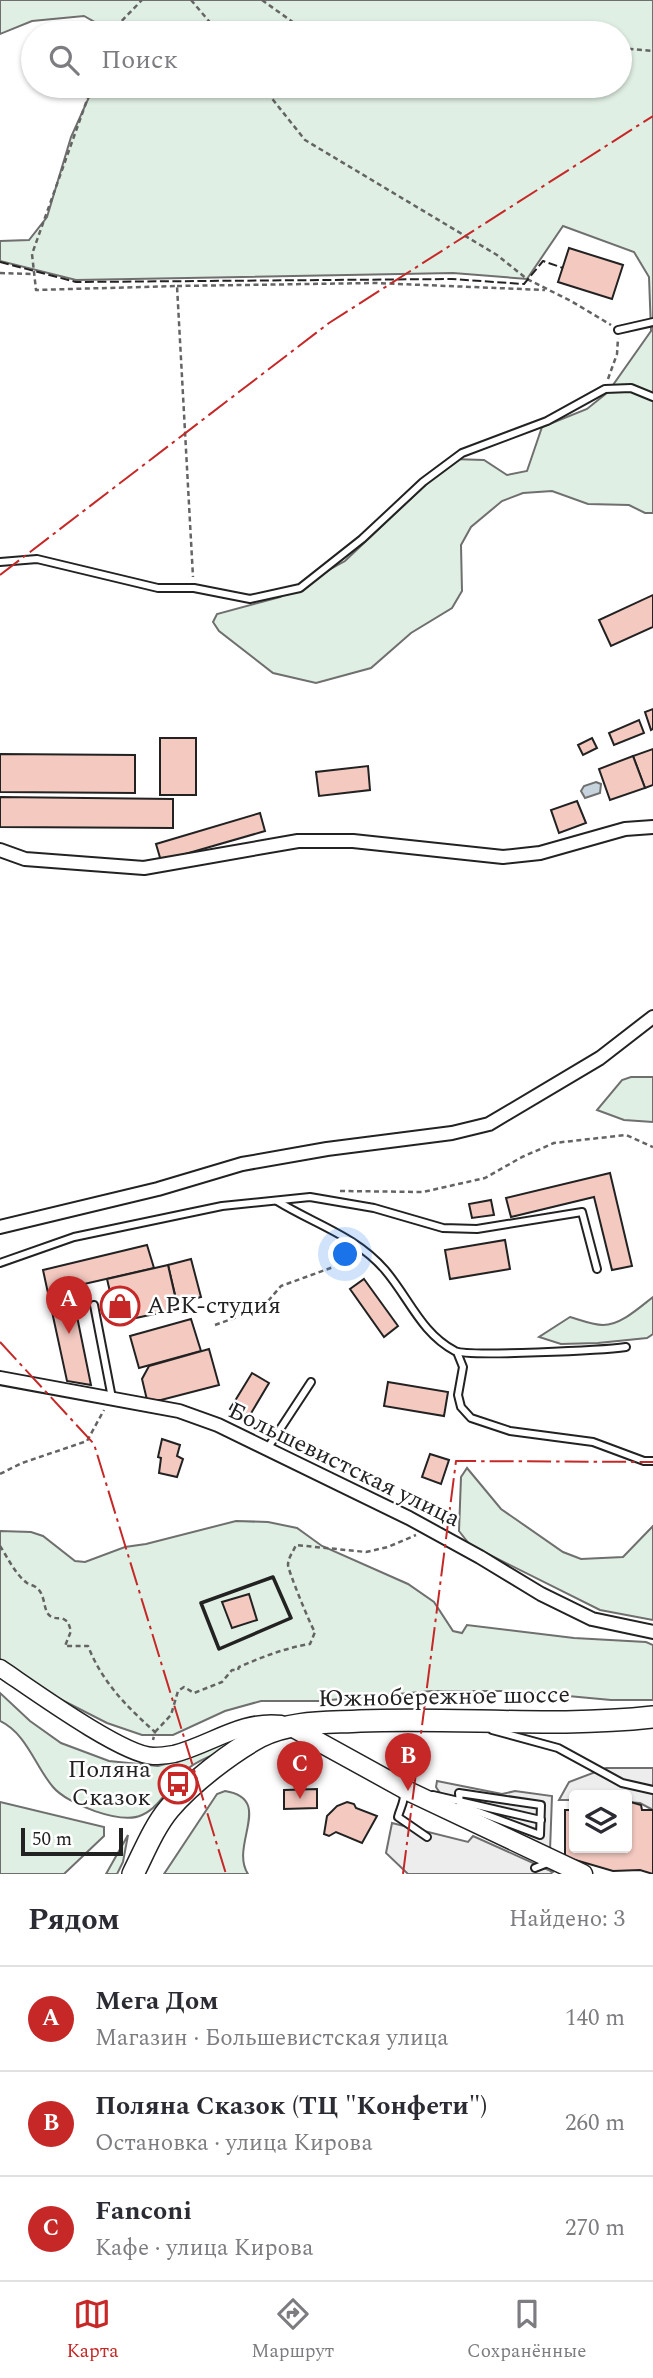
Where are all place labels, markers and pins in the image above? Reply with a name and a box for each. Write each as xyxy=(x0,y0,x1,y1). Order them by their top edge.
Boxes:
pin: A xyxy=(46,1276,92,1334)
shop icon: АРК-студия xyxy=(99,1285,141,1327)
place label: АРК-студия xyxy=(147,1288,281,1324)
pin: B xyxy=(385,1733,431,1791)
pin: C xyxy=(277,1741,323,1799)
place label: Поляна Сказок xyxy=(68,1752,151,1816)
bus stop icon: Поляна Сказок xyxy=(157,1763,199,1805)

